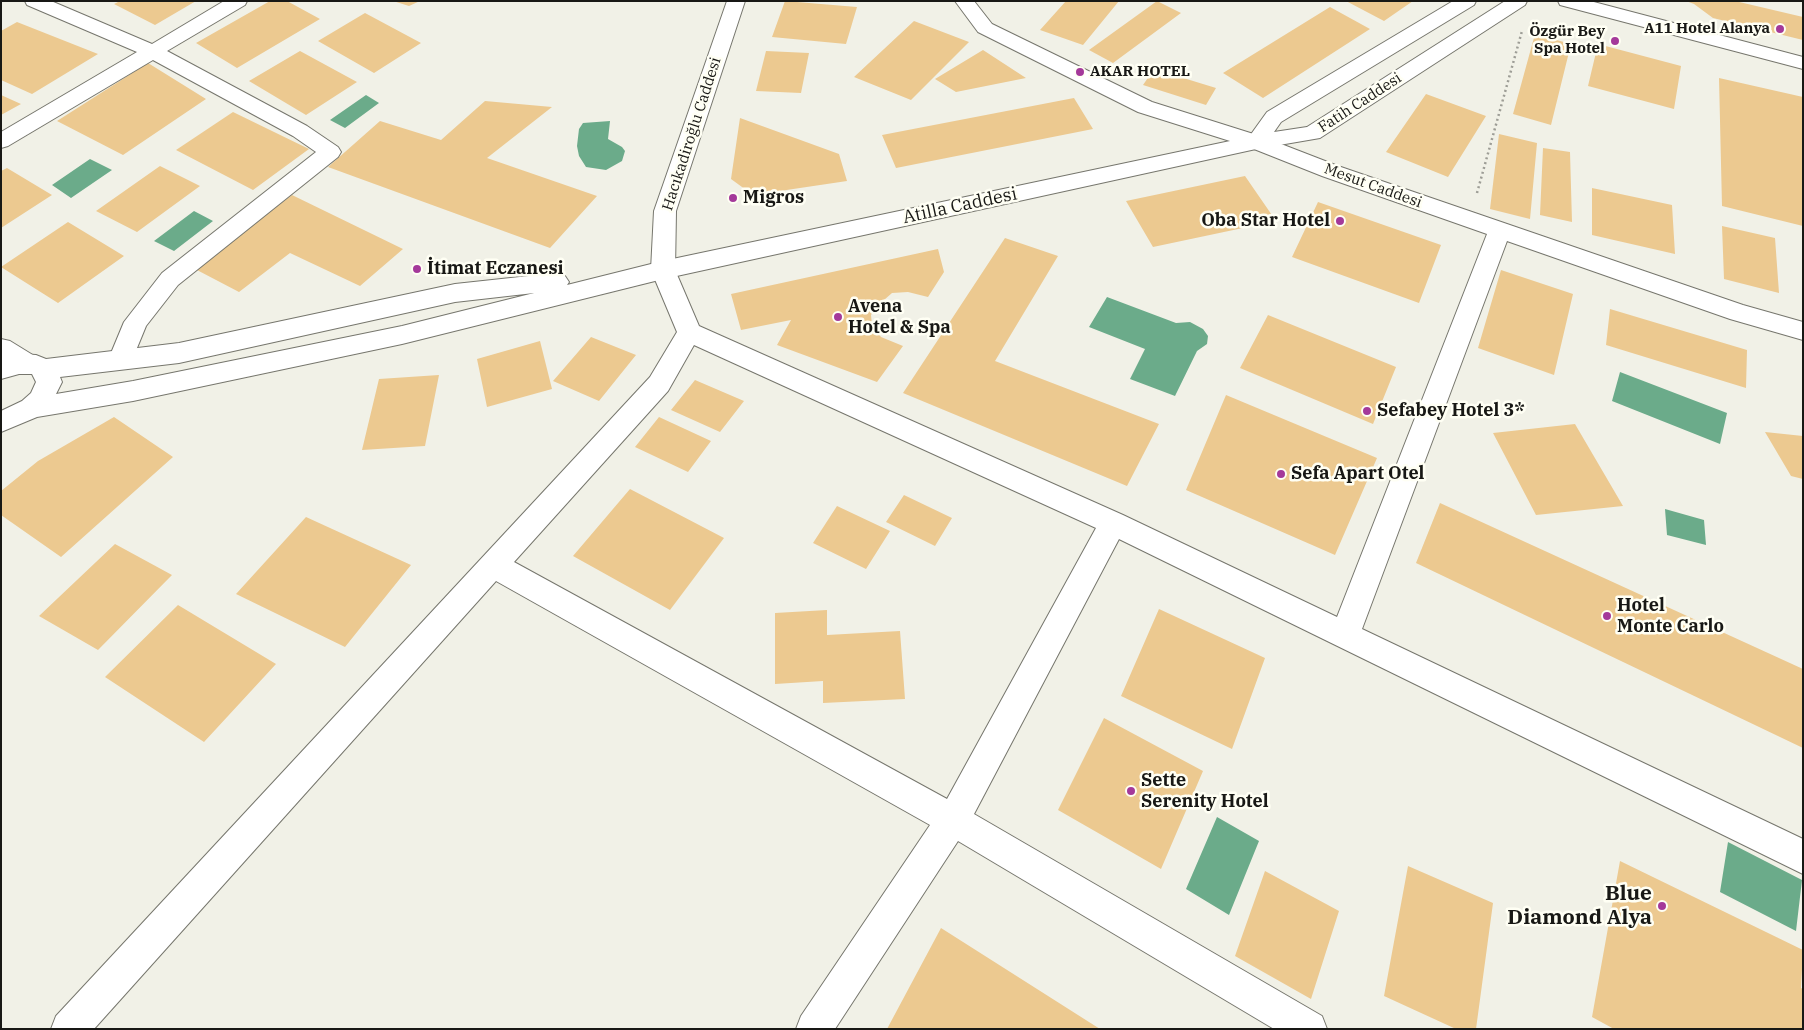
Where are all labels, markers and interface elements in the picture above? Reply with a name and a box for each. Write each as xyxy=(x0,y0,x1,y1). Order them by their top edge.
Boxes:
place label: A11 Hotel Alanya xyxy=(1644,20,1770,38)
place label: Özgür Bey Spa Hotel xyxy=(1529,23,1605,58)
marker: A11 Hotel Alanya xyxy=(1774,23,1786,35)
marker: Özgür Bey Spa Hotel xyxy=(1609,35,1621,47)
street label: Hacıkadiroğlu Caddesi xyxy=(659,55,725,213)
place label: AKAR HOTEL xyxy=(1090,63,1190,81)
marker: AKAR HOTEL xyxy=(1074,66,1086,78)
street label: Fatih Caddesi xyxy=(1315,69,1405,137)
street label: Mesut Caddesi xyxy=(1322,160,1424,212)
street label: Atilla Caddesi xyxy=(901,183,1019,229)
place label: Migros xyxy=(743,187,804,209)
marker: Migros xyxy=(727,192,739,204)
place label: Oba Star Hotel xyxy=(1201,210,1330,232)
marker: Oba Star Hotel xyxy=(1334,215,1346,227)
place label: İtimat Eczanesi xyxy=(427,258,564,280)
marker: İtimat Eczanesi xyxy=(411,263,423,275)
place label: Avena Hotel & Spa xyxy=(848,296,951,338)
marker: Avena Hotel & Spa xyxy=(832,311,844,323)
place label: Sefabey Hotel 3* xyxy=(1377,400,1525,422)
marker: Sefabey Hotel 3* xyxy=(1361,405,1373,417)
place label: Sefa Apart Otel xyxy=(1291,463,1424,485)
marker: Sefa Apart Otel xyxy=(1275,468,1287,480)
place label: Hotel Monte Carlo xyxy=(1617,595,1724,638)
marker: Hotel Monte Carlo xyxy=(1601,610,1613,622)
place label: Sette Serenity Hotel xyxy=(1141,770,1269,812)
marker: Sette Serenity Hotel xyxy=(1125,785,1137,797)
place label: Blue Diamond Alya xyxy=(1507,881,1652,931)
marker: Blue Diamond Alya xyxy=(1656,900,1668,912)

